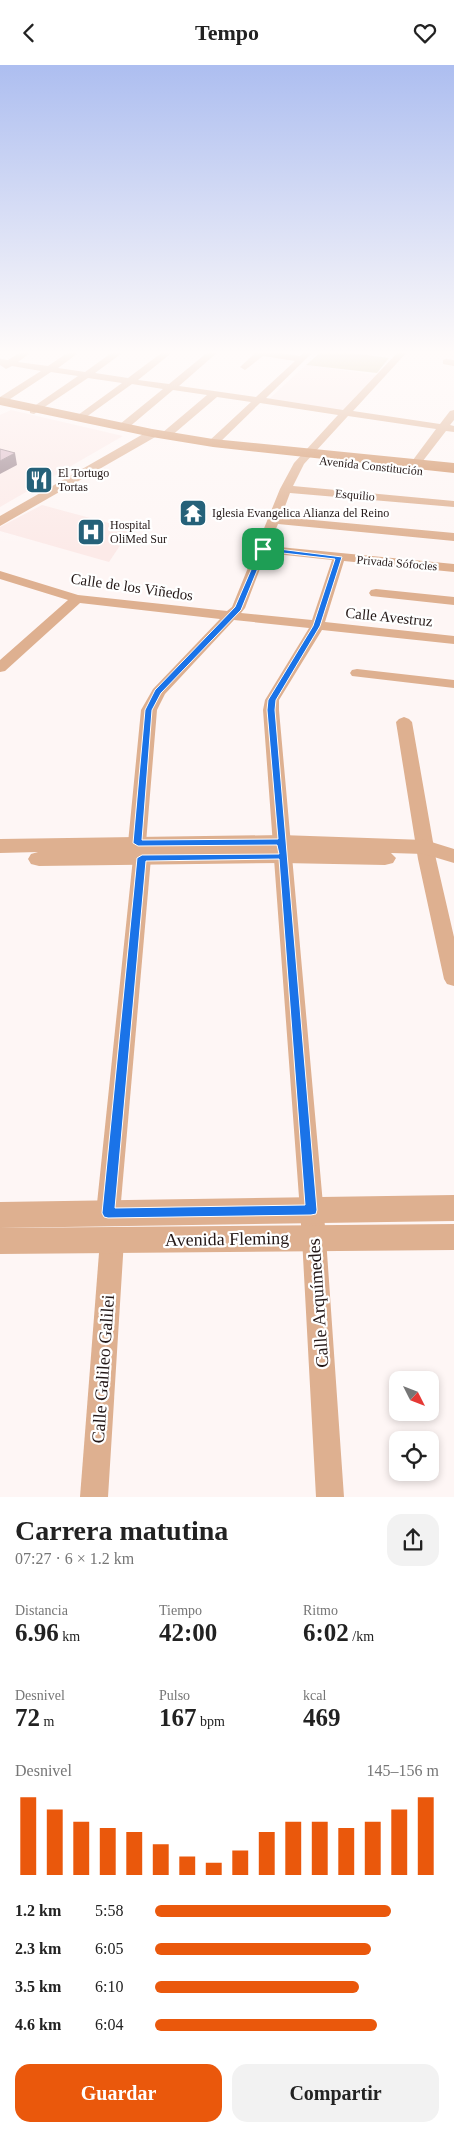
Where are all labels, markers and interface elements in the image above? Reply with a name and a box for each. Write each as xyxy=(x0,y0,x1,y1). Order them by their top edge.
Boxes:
icon: back xyxy=(15,19,43,47)
icon: heart xyxy=(411,19,439,47)
text: Tempo xyxy=(195,20,259,45)
street label: Avenida Constitución xyxy=(318,454,424,478)
restaurant icon: El Tortugo Tortas xyxy=(24,465,54,495)
place label: El Tortugo Tortas xyxy=(58,466,109,494)
street label: Esquilio xyxy=(334,486,376,504)
temple icon: Iglesia Evangelica Alianza del Reino xyxy=(178,498,208,528)
place label: Iglesia Evangelica Alianza del Reino xyxy=(212,506,389,520)
hospital icon: Hospital OliMed Sur xyxy=(76,517,106,547)
place label: Hospital OliMed Sur xyxy=(110,518,167,546)
pin xyxy=(242,528,284,570)
icon: arrive xyxy=(249,535,277,563)
street label: Privada Sófocles xyxy=(356,552,438,574)
street label: Calle de los Viñedos xyxy=(70,570,194,604)
street label: Calle Avestruz xyxy=(345,604,434,630)
street label: Avenida Fleming xyxy=(165,1228,289,1250)
street label: Calle Arquímedes xyxy=(304,1238,332,1368)
street label: Calle Galileo Galilei xyxy=(88,1294,118,1444)
north arrow xyxy=(389,1371,439,1421)
map controls xyxy=(389,1371,439,1481)
button: locate xyxy=(389,1431,439,1481)
button: share xyxy=(387,1514,439,1566)
text: Carrera matutina xyxy=(15,1515,228,1546)
text: 07:27 · 6 × 1.2 km xyxy=(15,1550,134,1567)
text: Distancia xyxy=(15,1603,68,1618)
text: Tiempo xyxy=(159,1603,202,1618)
text: Ritmo xyxy=(303,1603,338,1618)
text: 6.96 xyxy=(15,1619,59,1646)
text: 42:00 xyxy=(159,1619,217,1646)
text: 6:02 xyxy=(303,1619,349,1646)
text: km xyxy=(59,1629,80,1644)
text: /km xyxy=(349,1629,374,1644)
text: Desnivel xyxy=(15,1688,65,1703)
text: Pulso xyxy=(159,1688,190,1703)
text: kcal xyxy=(303,1688,326,1703)
text: 72 xyxy=(15,1704,40,1731)
text: 167 xyxy=(159,1704,197,1731)
text: 469 xyxy=(303,1704,341,1731)
text: m xyxy=(40,1714,54,1729)
text: bpm xyxy=(197,1714,225,1729)
text: Desnivel xyxy=(15,1762,72,1779)
text: 145–156 m xyxy=(367,1762,439,1779)
text: 1.2 km xyxy=(15,1902,61,1919)
text: 5:58 xyxy=(95,1902,123,1919)
text: 2.3 km xyxy=(15,1940,61,1957)
text: 6:05 xyxy=(95,1940,123,1957)
text: 3.5 km xyxy=(15,1978,61,1995)
text: 6:10 xyxy=(95,1978,123,1995)
text: 4.6 km xyxy=(15,2016,61,2033)
text: 6:04 xyxy=(95,2016,123,2033)
button: Guardar xyxy=(15,2064,222,2122)
button: Compartir xyxy=(232,2064,439,2122)

